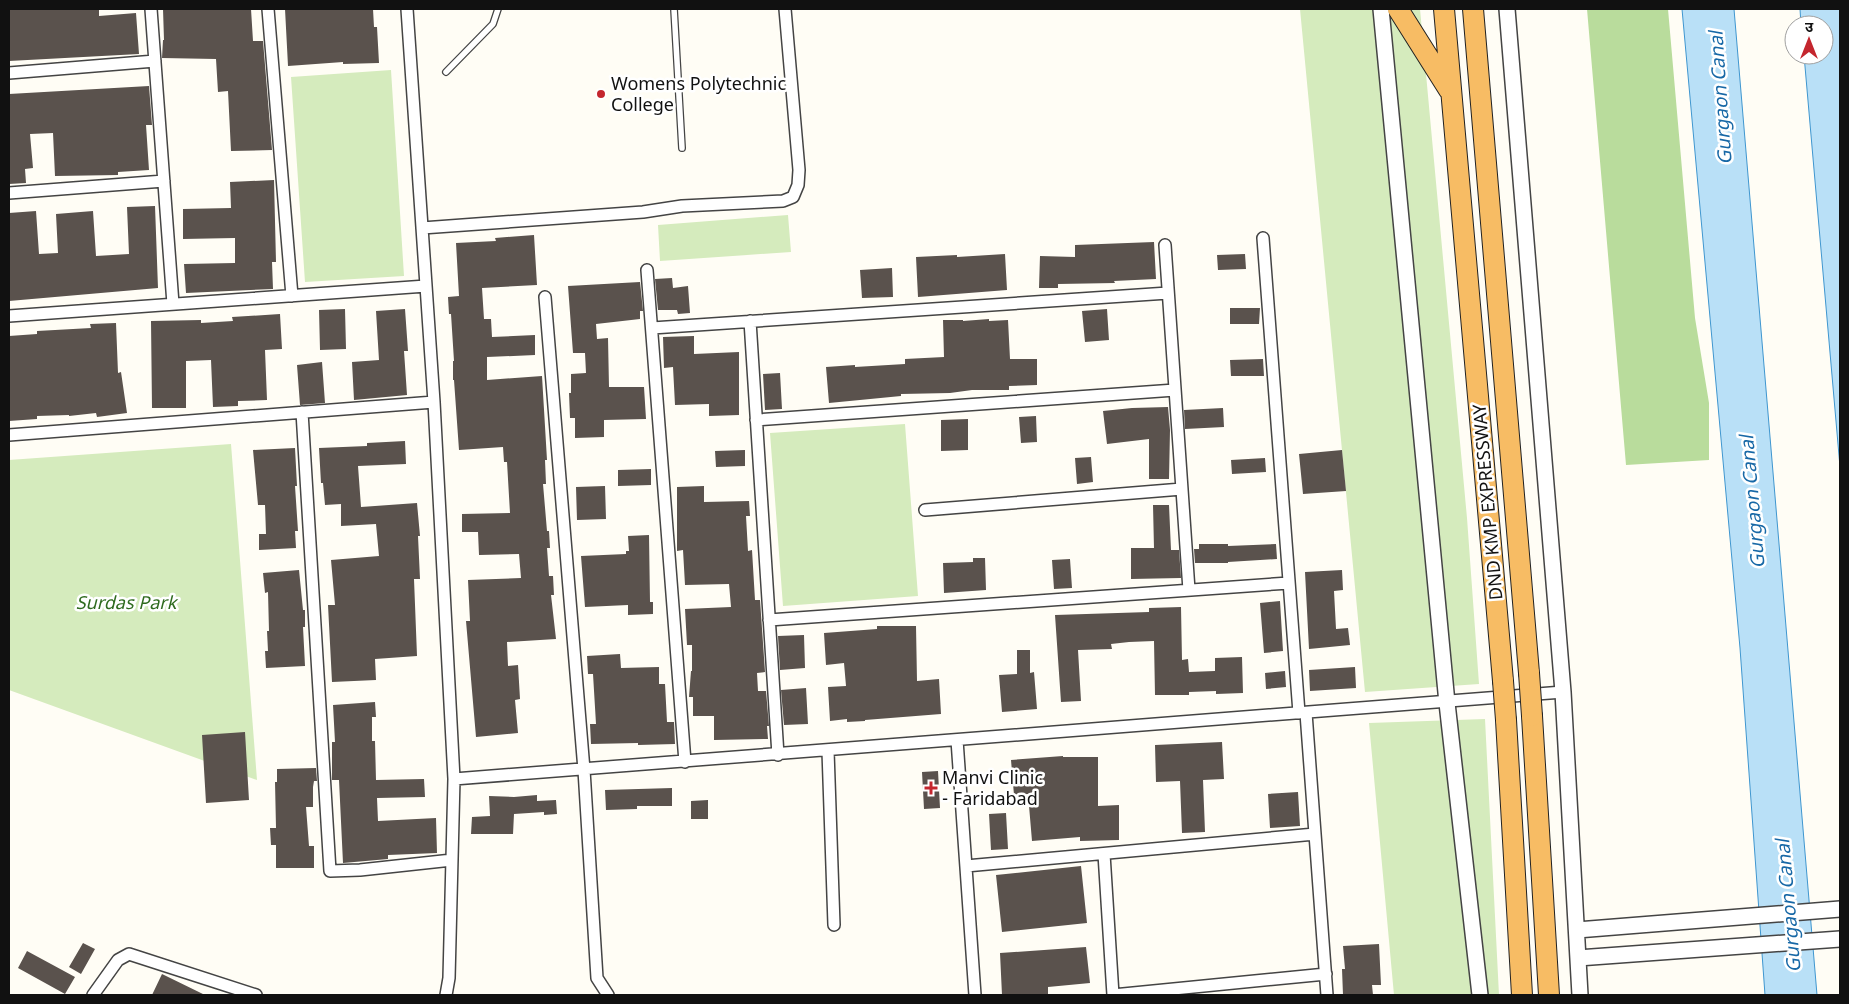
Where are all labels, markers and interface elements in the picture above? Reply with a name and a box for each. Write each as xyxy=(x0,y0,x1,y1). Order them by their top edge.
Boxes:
north arrow xyxy=(1784,15,1834,65)
text: उ xyxy=(1805,19,1814,38)
water label: Gurgaon Canal xyxy=(1705,28,1740,165)
place label: Womens Polytechnic College xyxy=(611,74,786,118)
marker: Womens Polytechnic College xyxy=(595,88,607,100)
street label: DND KMP EXPRESSWAY xyxy=(1469,402,1510,601)
water label: Gurgaon Canal xyxy=(1736,432,1773,569)
park label: Surdas Park xyxy=(76,593,179,616)
place label: Manvi Clinic - Faridabad xyxy=(942,768,1043,812)
marker: Manvi Clinic - Faridabad xyxy=(924,781,938,795)
water label: Gurgaon Canal xyxy=(1772,836,1809,973)

